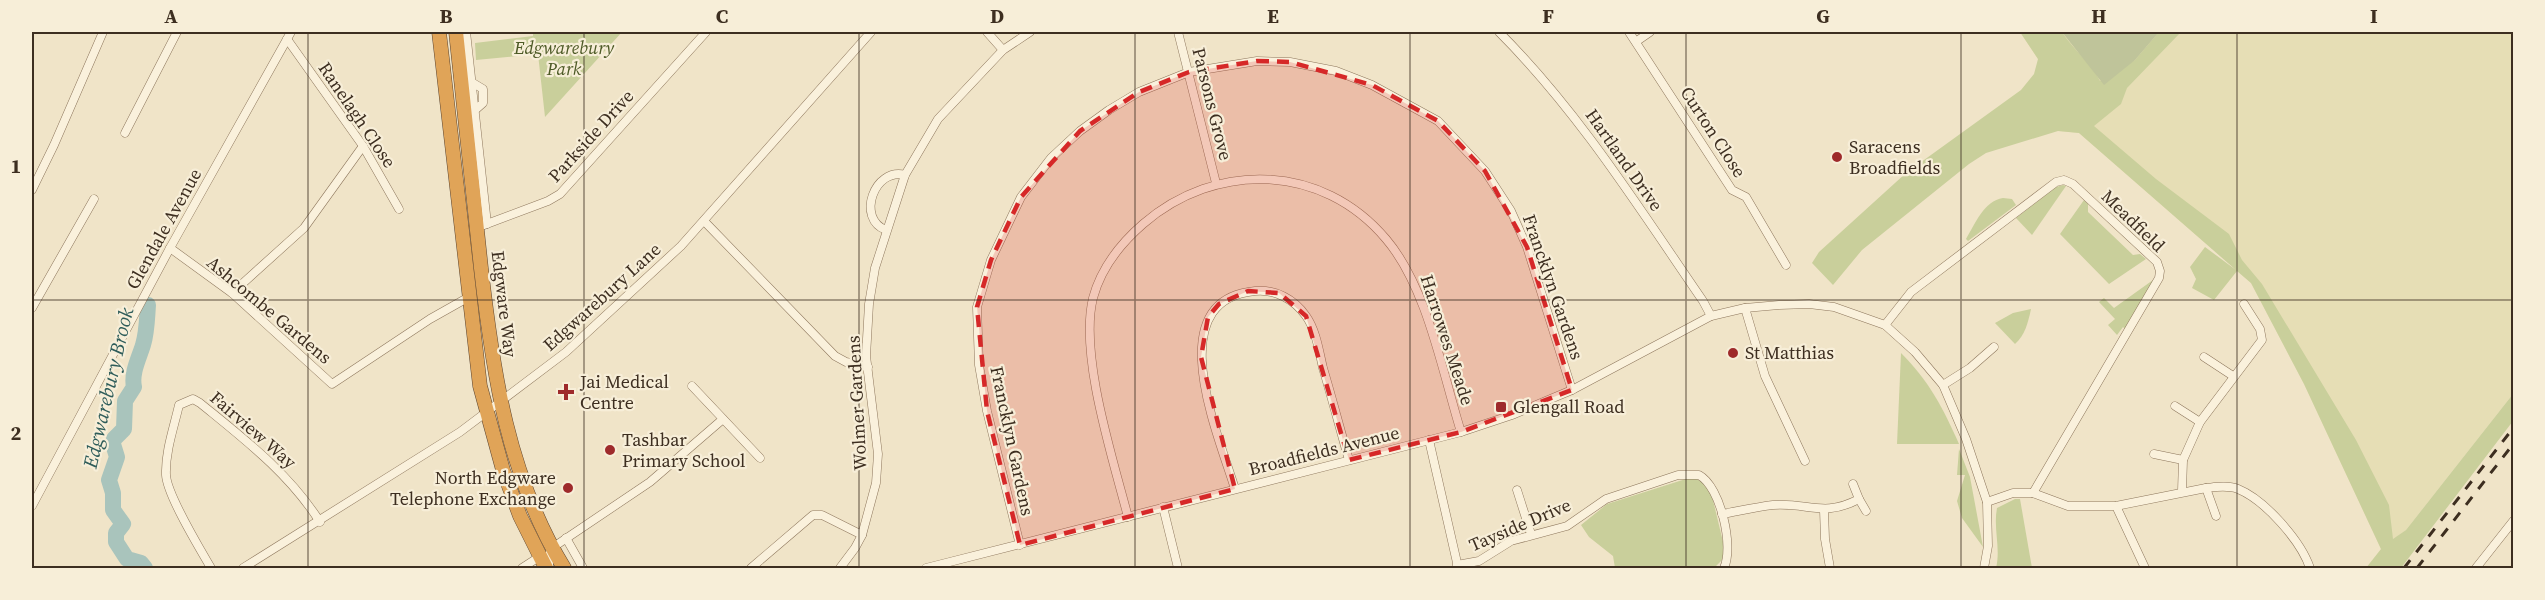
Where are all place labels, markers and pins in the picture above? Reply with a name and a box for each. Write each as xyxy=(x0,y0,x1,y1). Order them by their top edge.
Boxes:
place label: Saracens Broadfields xyxy=(1849,134,1941,180)
marker: Saracens Broadfields xyxy=(1830,150,1844,164)
place label: St Matthias xyxy=(1745,340,1834,365)
marker: St Matthias xyxy=(1726,346,1740,360)
place label: Jai Medical Centre xyxy=(579,369,669,415)
marker: Jai Medical Centre xyxy=(557,383,575,401)
place label: Glengall Road xyxy=(1513,394,1625,419)
marker: Glengall Road xyxy=(1494,400,1508,414)
place label: Tashbar Primary School xyxy=(622,427,745,473)
marker: Tashbar Primary School xyxy=(603,443,617,457)
place label: North Edgware Telephone Exchange xyxy=(390,465,556,511)
marker: North Edgware Telephone Exchange xyxy=(561,481,575,495)

